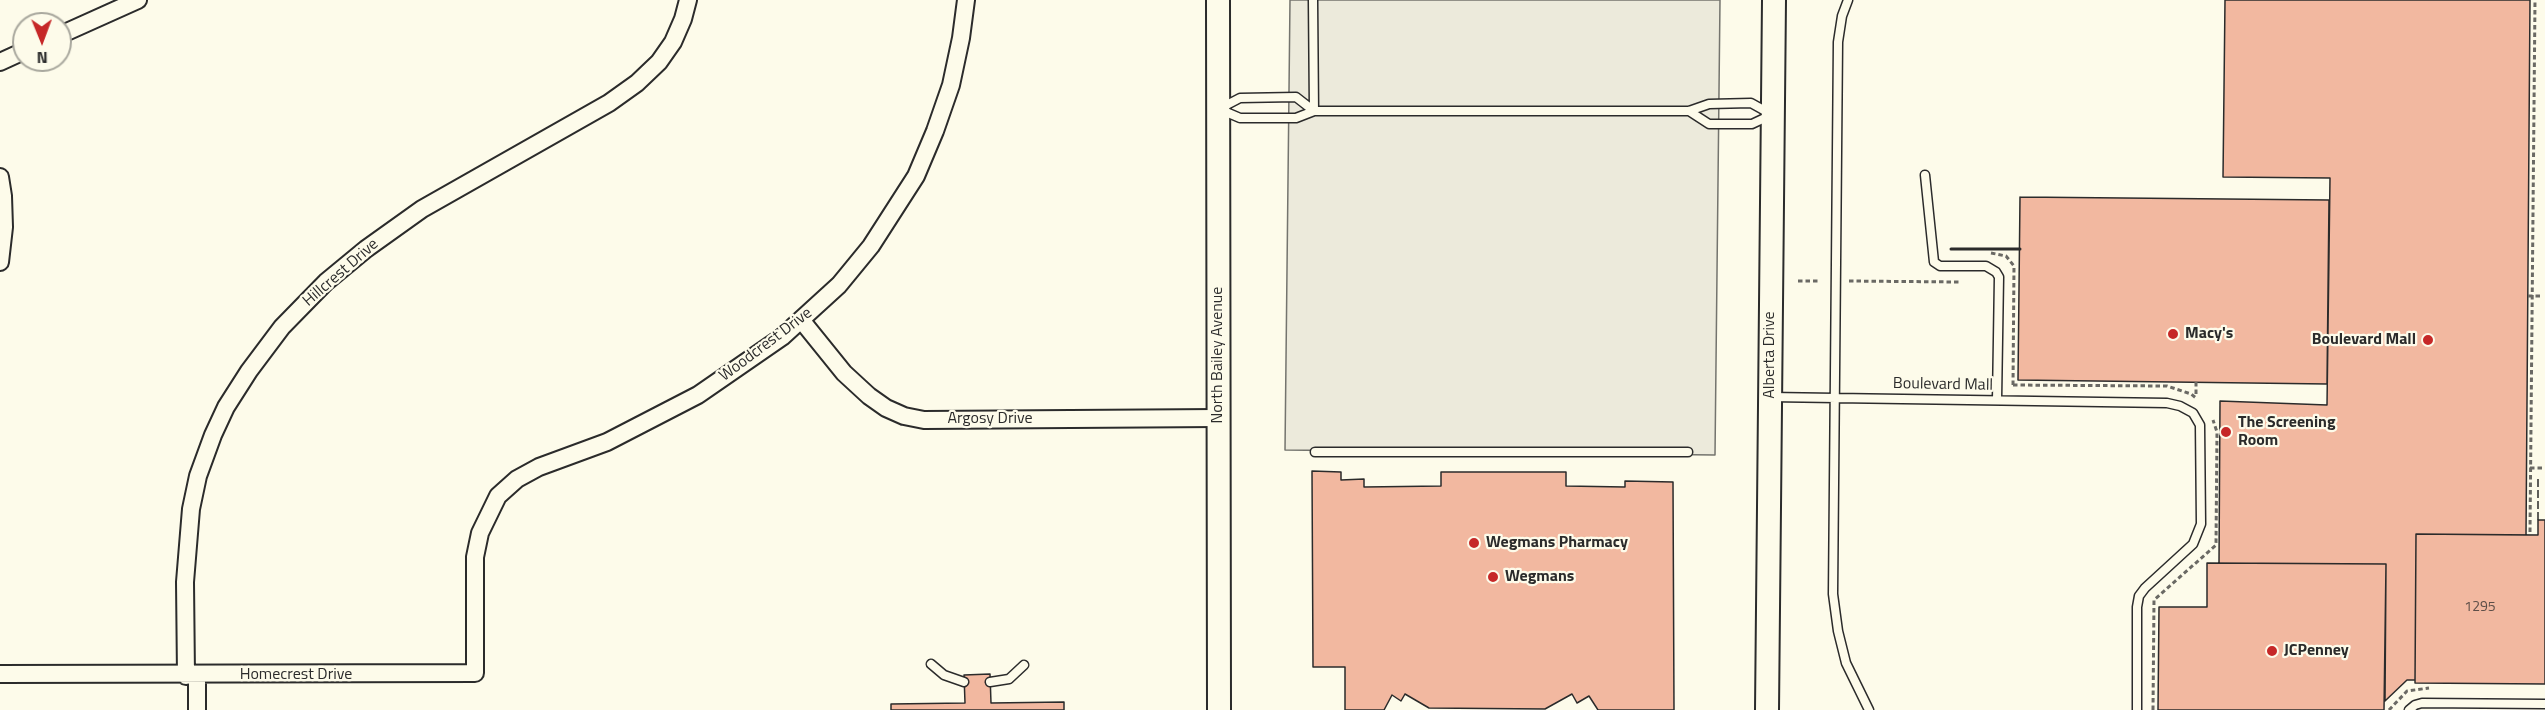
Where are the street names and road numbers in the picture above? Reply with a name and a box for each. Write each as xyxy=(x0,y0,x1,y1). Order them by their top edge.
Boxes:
street label: Hillcrest Drive xyxy=(299,235,383,311)
street label: North Bailey Avenue xyxy=(1208,287,1228,423)
street label: Woodcrest Drive xyxy=(716,304,816,386)
street label: Alberta Drive xyxy=(1760,311,1780,399)
street label: Boulevard Mall xyxy=(1893,375,1993,395)
street label: Argosy Drive xyxy=(947,409,1033,429)
street label: Homecrest Drive xyxy=(240,665,352,685)

